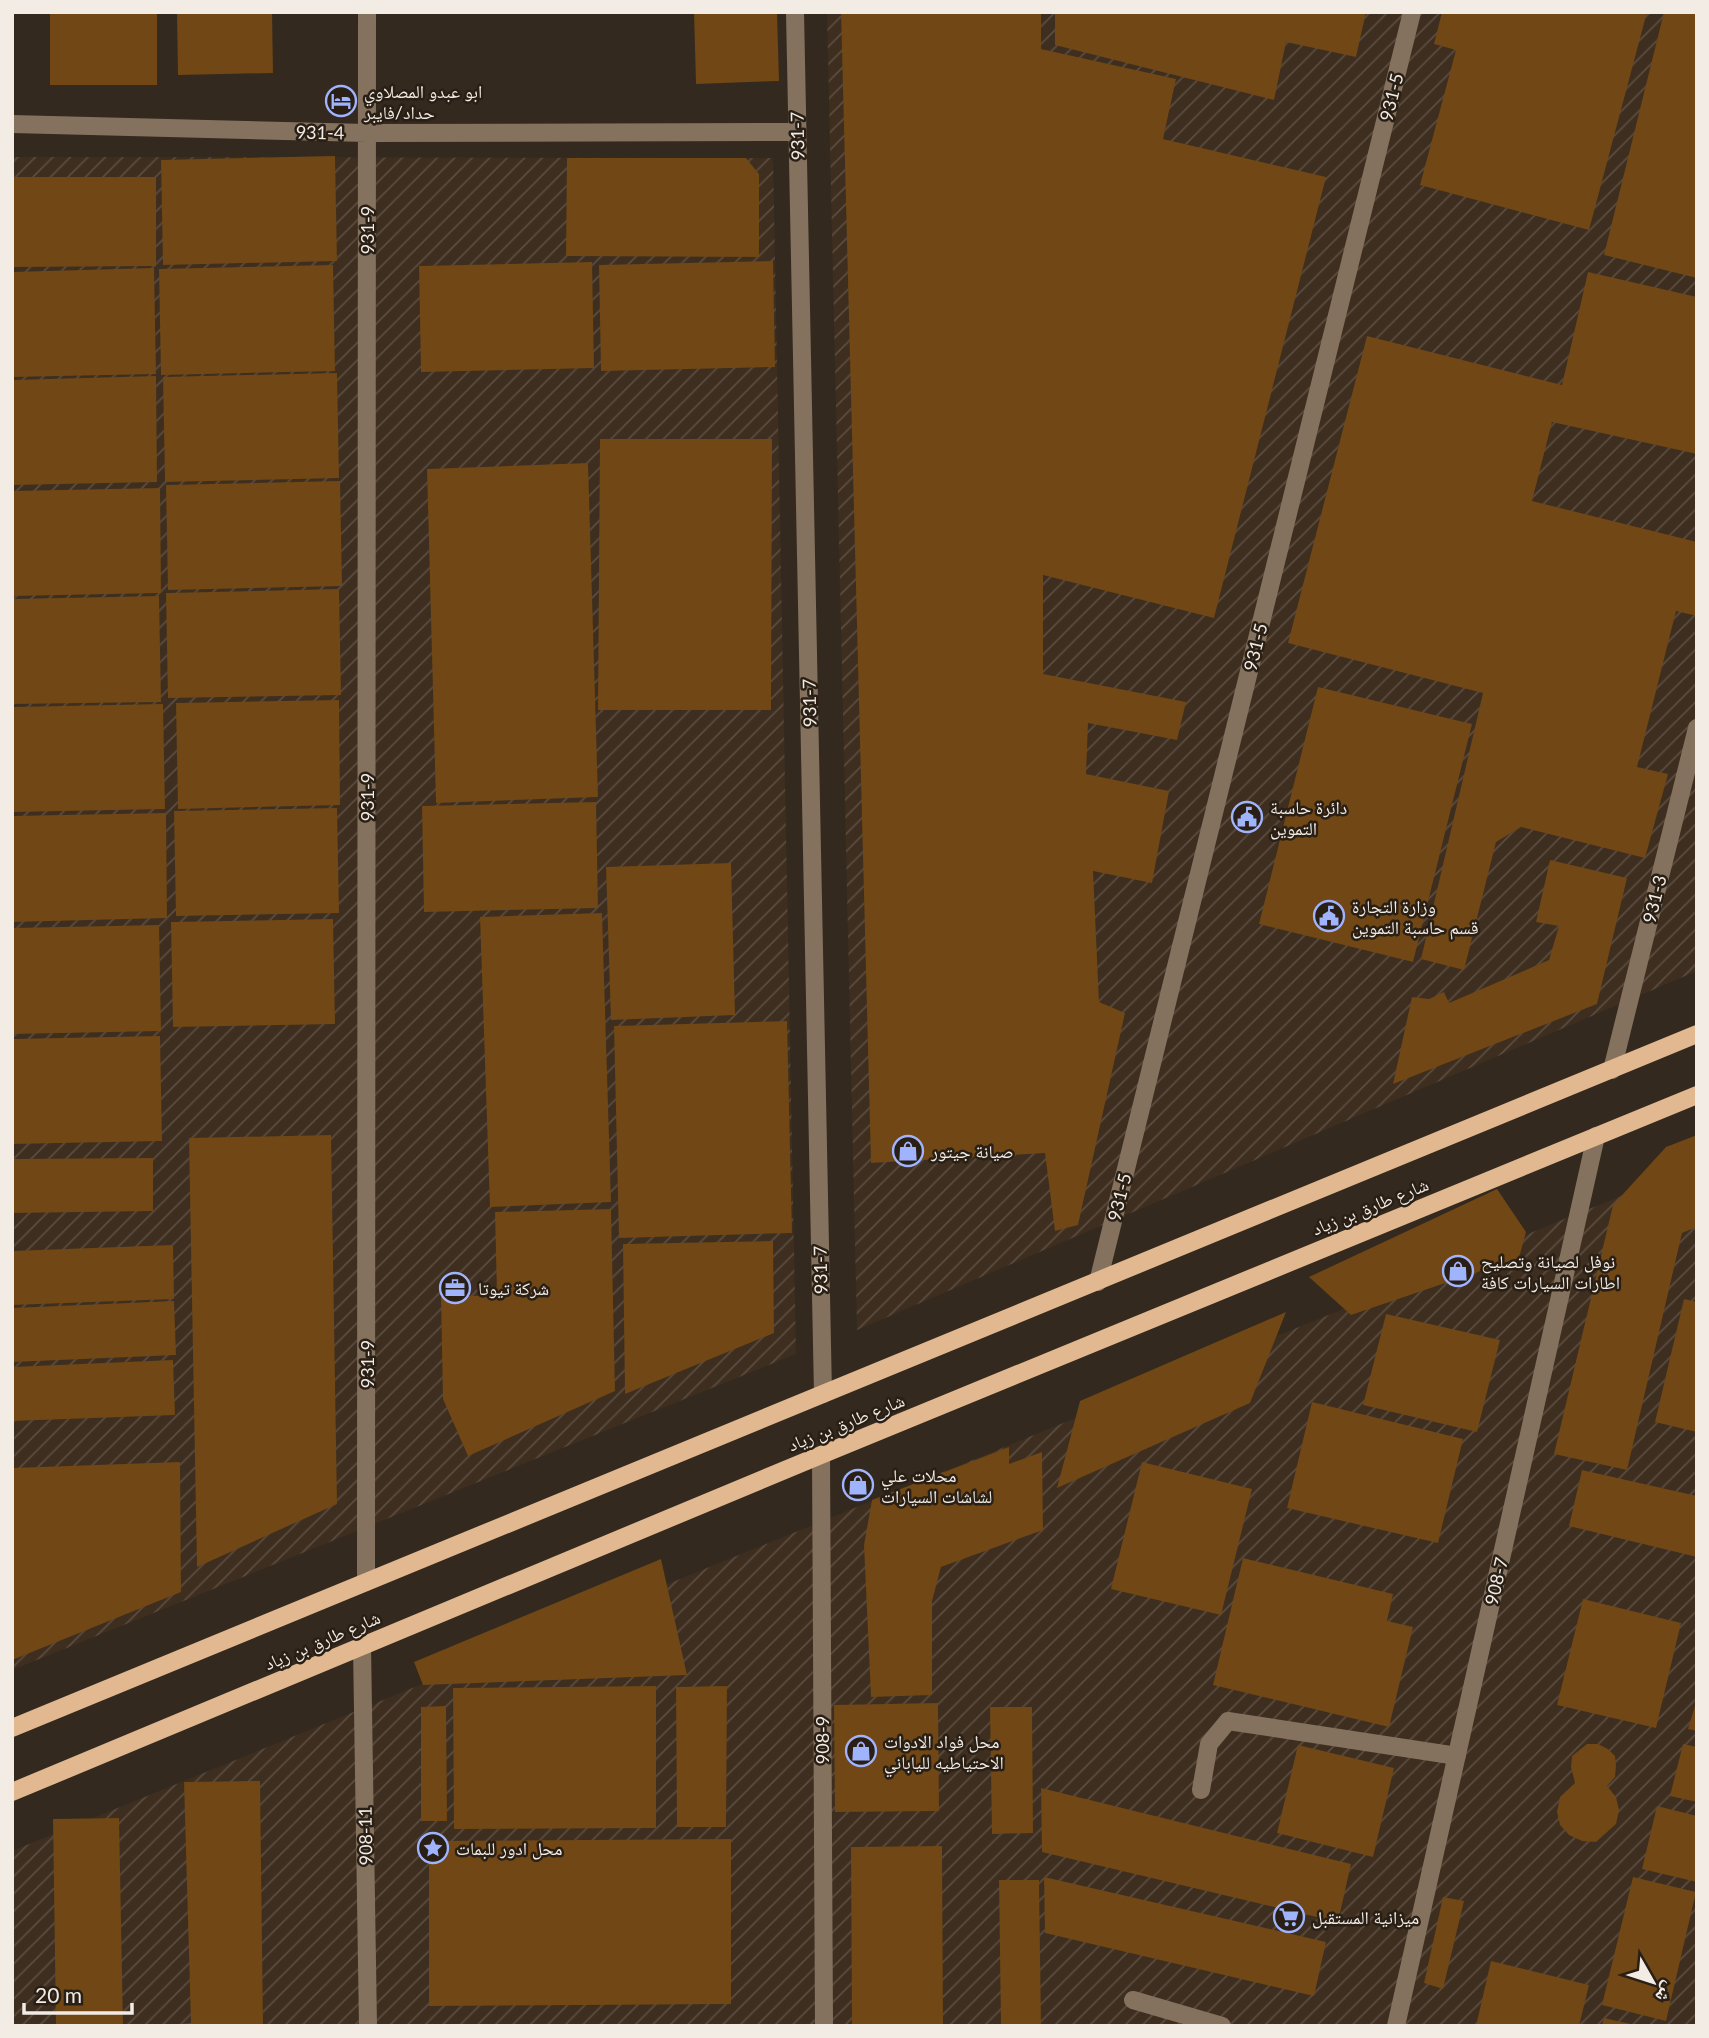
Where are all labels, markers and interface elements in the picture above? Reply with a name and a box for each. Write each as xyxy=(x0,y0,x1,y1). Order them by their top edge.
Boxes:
street label: 931-5 xyxy=(1374,71,1408,123)
place label: ابو عبدو المصلاوي حداد/فايبر xyxy=(363,80,482,124)
hotel icon: ابو عبدو المصلاوي حداد/فايبر xyxy=(324,84,358,118)
street label: 931-7 xyxy=(786,112,808,160)
street label: 931-4 xyxy=(296,121,344,143)
street label: 931-9 xyxy=(356,206,378,254)
street label: 931-5 xyxy=(1238,621,1272,673)
street label: 931-7 xyxy=(798,679,820,727)
street label: 931-9 xyxy=(356,773,378,821)
place label: دائرة حاسبة التموين xyxy=(1270,796,1347,840)
public building icon: دائرة حاسبة التموين xyxy=(1230,800,1264,834)
street label: 931-3 xyxy=(1637,873,1671,925)
place label: وزارة التجارة قسم حاسبة التموين xyxy=(1352,895,1479,940)
public building icon: وزارة التجارة قسم حاسبة التموين xyxy=(1312,899,1346,933)
shop icon: صيانة جيتور xyxy=(891,1134,925,1168)
place label: صيانة جيتور xyxy=(930,1140,1014,1162)
street label: 931-5 xyxy=(1102,1171,1136,1223)
street label: شارع طارق بن زياد xyxy=(1309,1173,1432,1240)
street label: 931-7 xyxy=(809,1246,831,1294)
place label: نوفل لصيانة وتصليح اطارات السيارات كافة xyxy=(1481,1250,1620,1293)
shop icon: نوفل لصيانة وتصليح اطارات السيارات كافة xyxy=(1441,1254,1475,1288)
office icon: شركة تيوتا xyxy=(438,1271,472,1305)
place label: شركة تيوتا xyxy=(478,1277,549,1299)
street label: 931-9 xyxy=(356,1340,378,1388)
street label: شارع طارق بن زياد xyxy=(785,1389,908,1456)
place label: محلات علي لشاشات السيارات xyxy=(881,1464,992,1507)
shop icon: محلات علي لشاشات السيارات xyxy=(841,1468,875,1502)
street label: 908-7 xyxy=(1480,1555,1512,1607)
street label: شارع طارق بن زياد xyxy=(261,1606,384,1675)
street label: 908-9 xyxy=(811,1716,833,1764)
place label: محل فواد الادوات الاحتياطيه للياباني xyxy=(884,1730,1004,1778)
shop icon: محل فواد الادوات الاحتياطيه للياباني xyxy=(844,1734,878,1768)
street label: 908-11 xyxy=(353,1806,377,1866)
place icon: محل ادور للبمات xyxy=(416,1831,450,1865)
place label: محل ادور للبمات xyxy=(456,1837,563,1860)
supermarket icon: ميزانية المستقبل xyxy=(1272,1900,1306,1934)
place label: ميزانية المستقبل xyxy=(1312,1906,1419,1929)
north arrow xyxy=(1618,1947,1688,2017)
scale bar xyxy=(24,1972,133,2016)
text: ش xyxy=(1651,1977,1682,2008)
text: 20 m xyxy=(35,1982,82,2007)

